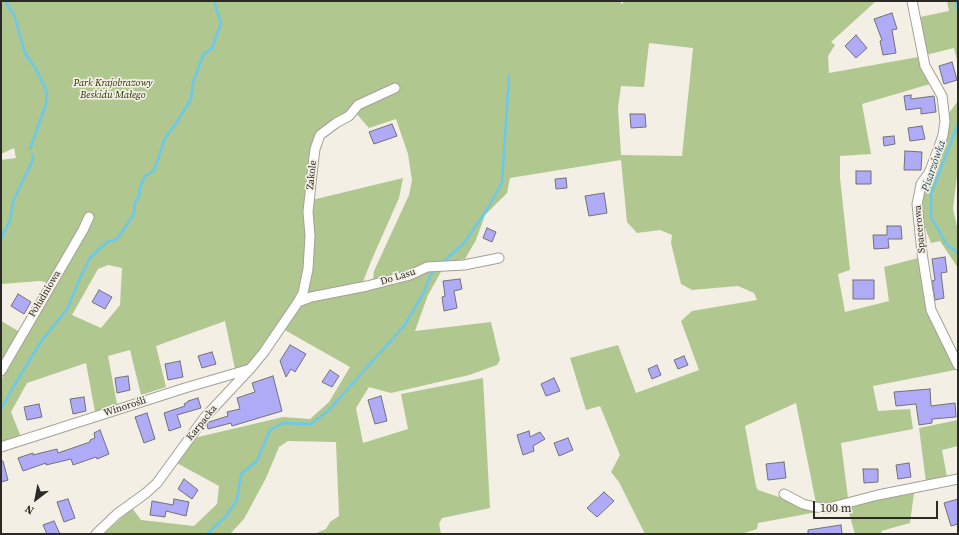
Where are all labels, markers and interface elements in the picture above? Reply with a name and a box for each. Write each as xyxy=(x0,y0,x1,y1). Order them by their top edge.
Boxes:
park label: Park Krajobrazowy Beskidu Małego xyxy=(73,77,153,100)
water label: Pisarzówka xyxy=(919,139,949,193)
street label: Zakole xyxy=(304,160,320,190)
street label: Spacerowa xyxy=(912,205,928,253)
street label: Do Lasu xyxy=(379,266,417,288)
street label: Południowa xyxy=(26,268,64,320)
street label: Winorośli xyxy=(102,395,148,419)
street label: Karpacka xyxy=(184,403,220,443)
north arrow xyxy=(16,479,56,519)
scale bar xyxy=(815,493,940,519)
text: 100 m xyxy=(820,500,852,516)
text: N xyxy=(22,501,37,518)

